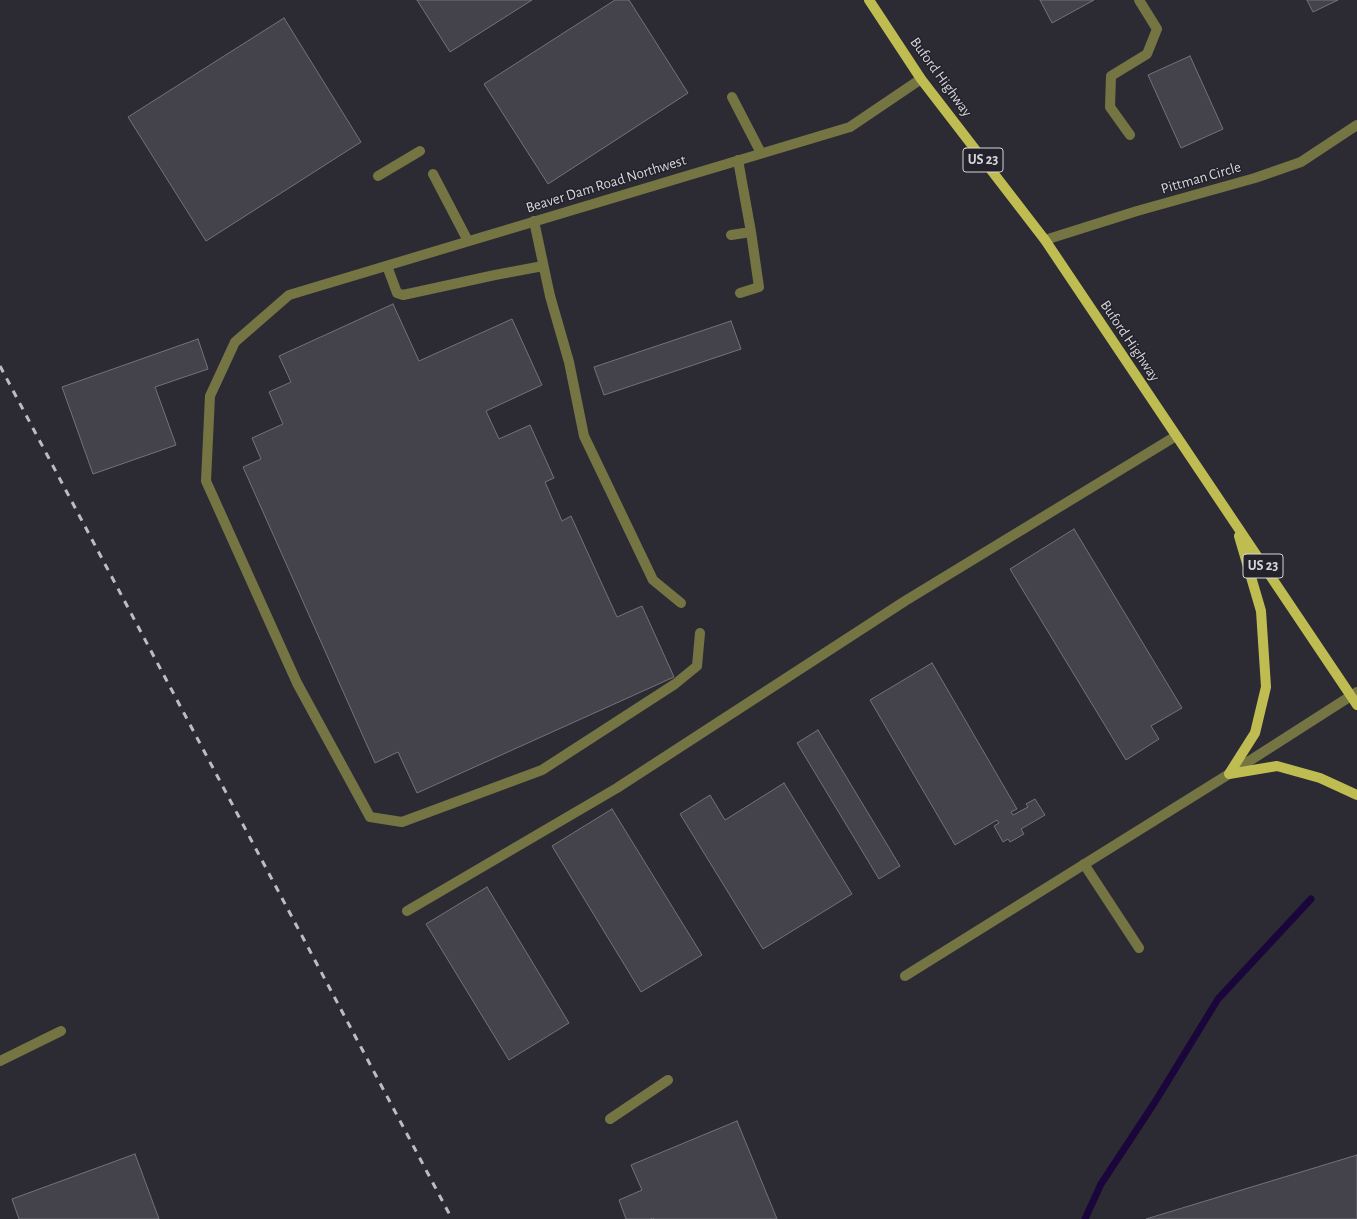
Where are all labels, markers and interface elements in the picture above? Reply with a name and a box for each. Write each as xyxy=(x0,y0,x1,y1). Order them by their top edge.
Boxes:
street label: Buford Highway xyxy=(906,34,976,120)
road number: US 23 xyxy=(963,148,1003,172)
street label: Beaver Dam Road Northwest xyxy=(524,151,688,217)
street label: Pittman Circle xyxy=(1159,158,1243,198)
street label: Buford Highway xyxy=(1096,297,1164,385)
road number: US 23 xyxy=(1243,554,1283,578)

